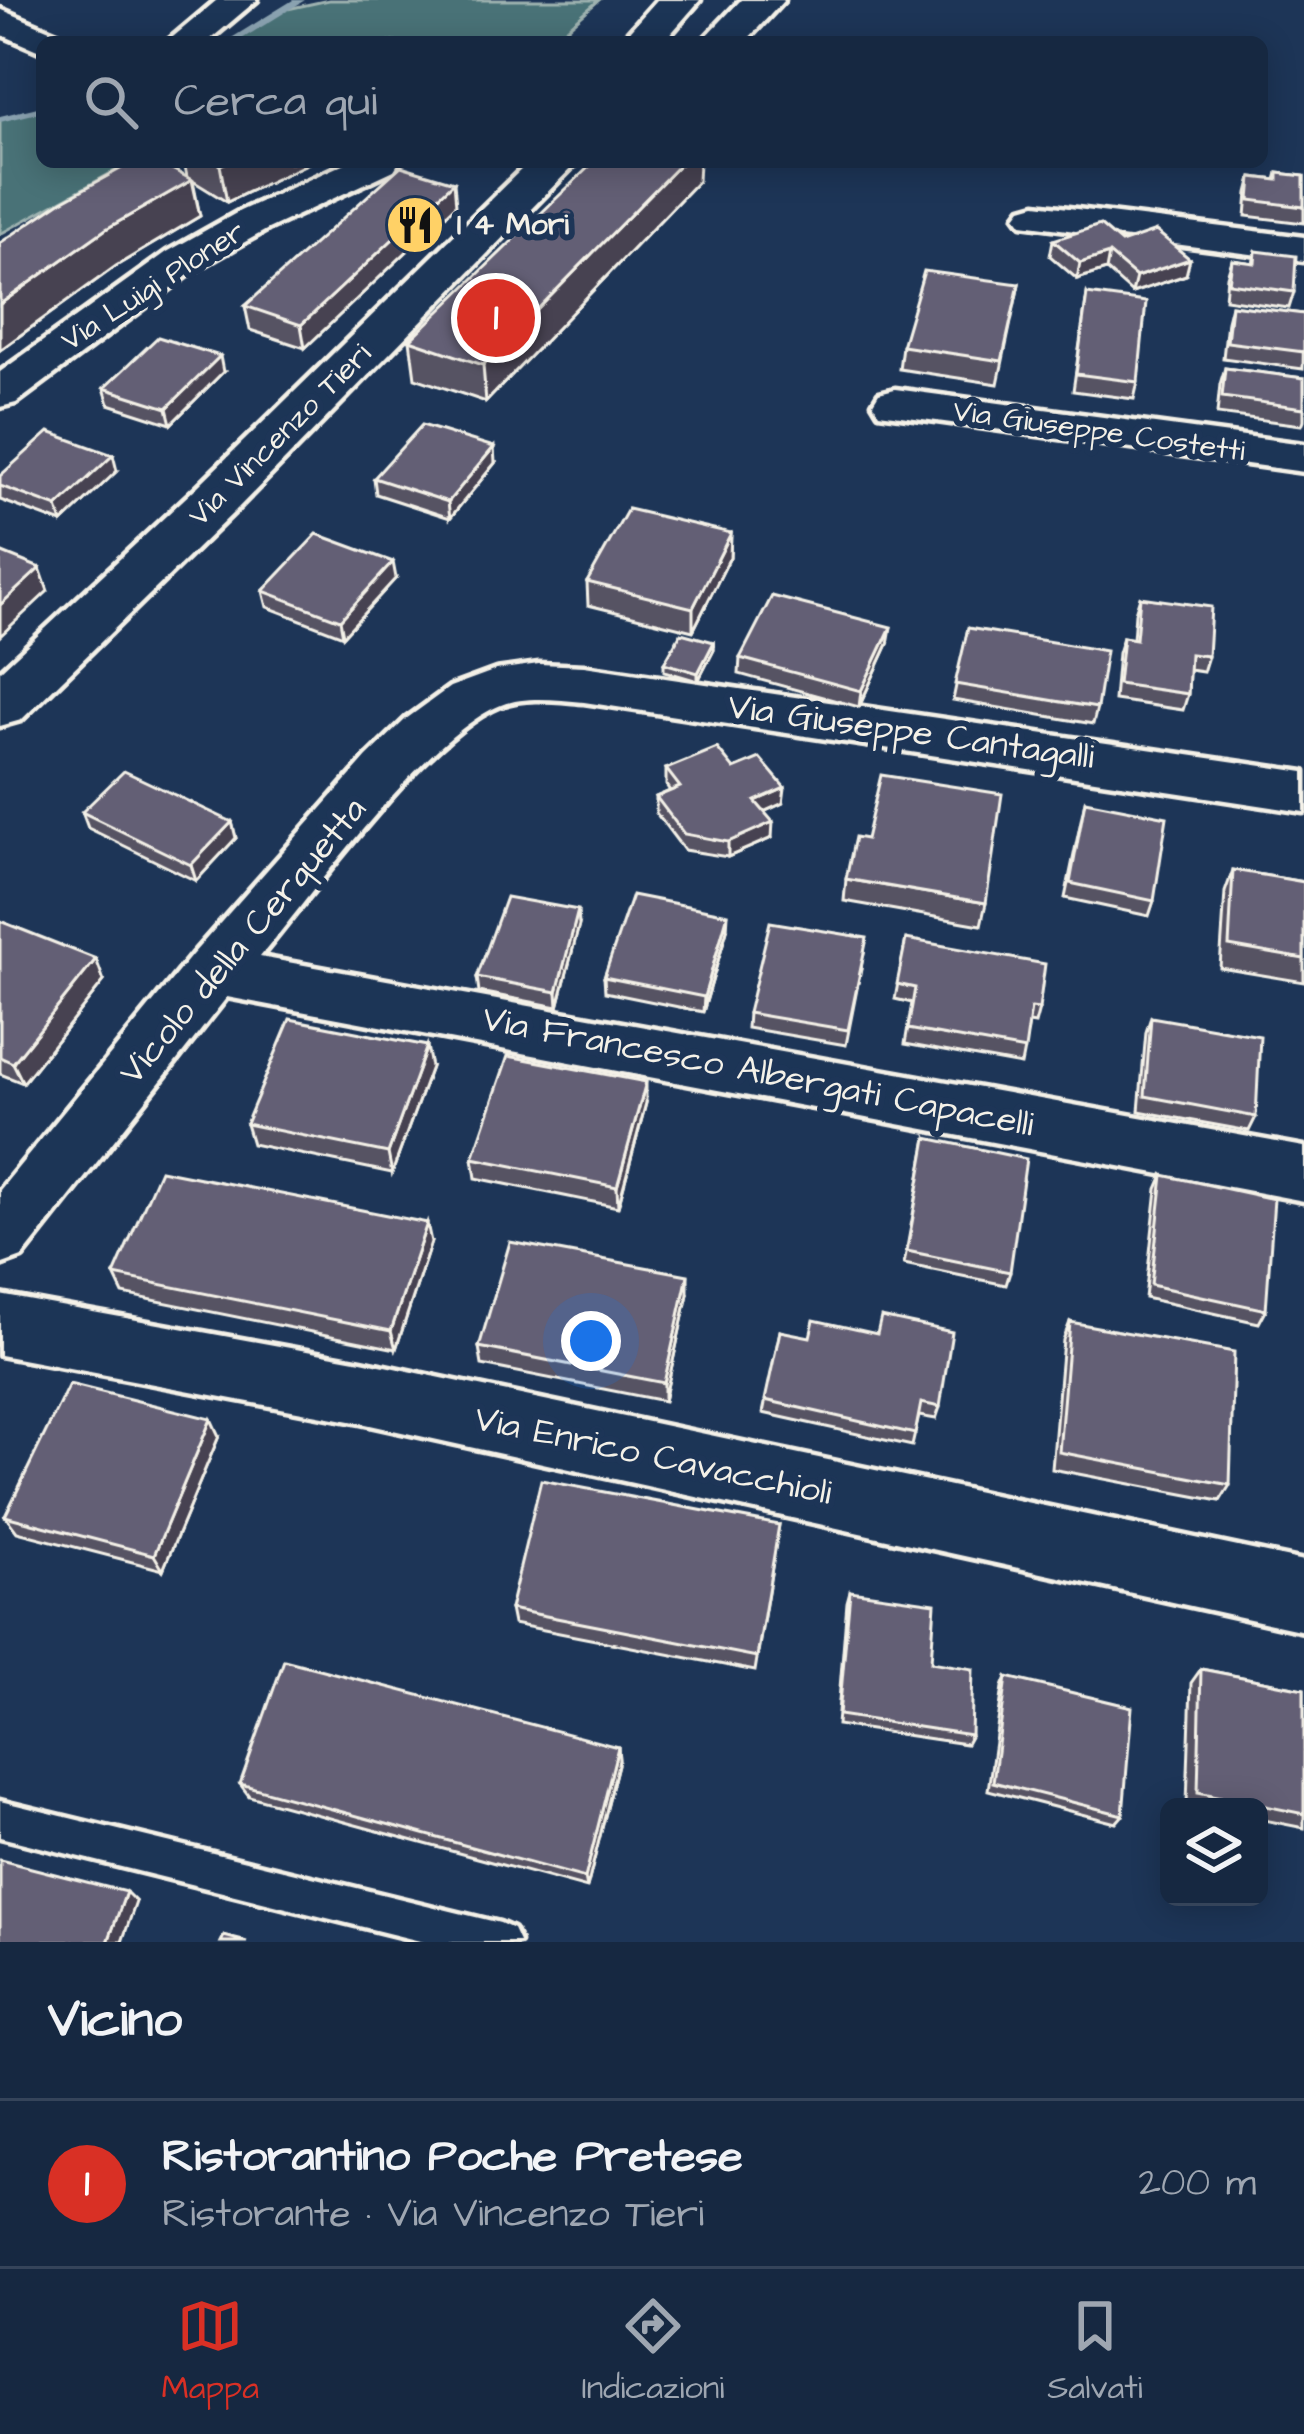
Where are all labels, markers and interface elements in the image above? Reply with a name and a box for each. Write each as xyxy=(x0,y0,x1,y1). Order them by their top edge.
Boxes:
search box xyxy=(36,36,1268,168)
icon: search xyxy=(78,69,144,135)
text: Cerca qui xyxy=(174,71,377,133)
restaurant icon: I 4 Mori xyxy=(384,194,446,256)
place label: I 4 Mori xyxy=(457,204,569,246)
street label: Via Luigi Ploner xyxy=(53,211,254,362)
pin: 1 xyxy=(457,273,535,363)
street label: Via Vincenzo Tieri xyxy=(179,334,381,536)
street label: Via Giuseppe Costetti xyxy=(950,390,1248,472)
street label: Via Giuseppe Cantagalli xyxy=(724,681,1097,784)
street label: Vicolo della Cerquetta xyxy=(107,786,379,1096)
street label: Via Francesco Albergati Capacelli xyxy=(478,994,1038,1151)
your location xyxy=(561,1311,621,1371)
street label: Via Enrico Cavacchioli xyxy=(470,1393,836,1519)
map controls xyxy=(1160,1798,1268,1906)
button: layers xyxy=(1160,1798,1268,1906)
text: Vicino xyxy=(48,1985,182,2056)
text: Ristorantino Poche Pretese xyxy=(162,2126,743,2188)
text: 1 xyxy=(85,2157,90,2211)
text: 200 m xyxy=(1139,2157,1256,2211)
text: Ristorante · Via Vincenzo Tieri xyxy=(162,2188,704,2242)
tab: Mappa xyxy=(161,2293,259,2411)
tab: Indicazioni xyxy=(582,2293,724,2411)
tab: Salvati xyxy=(1047,2293,1143,2411)

